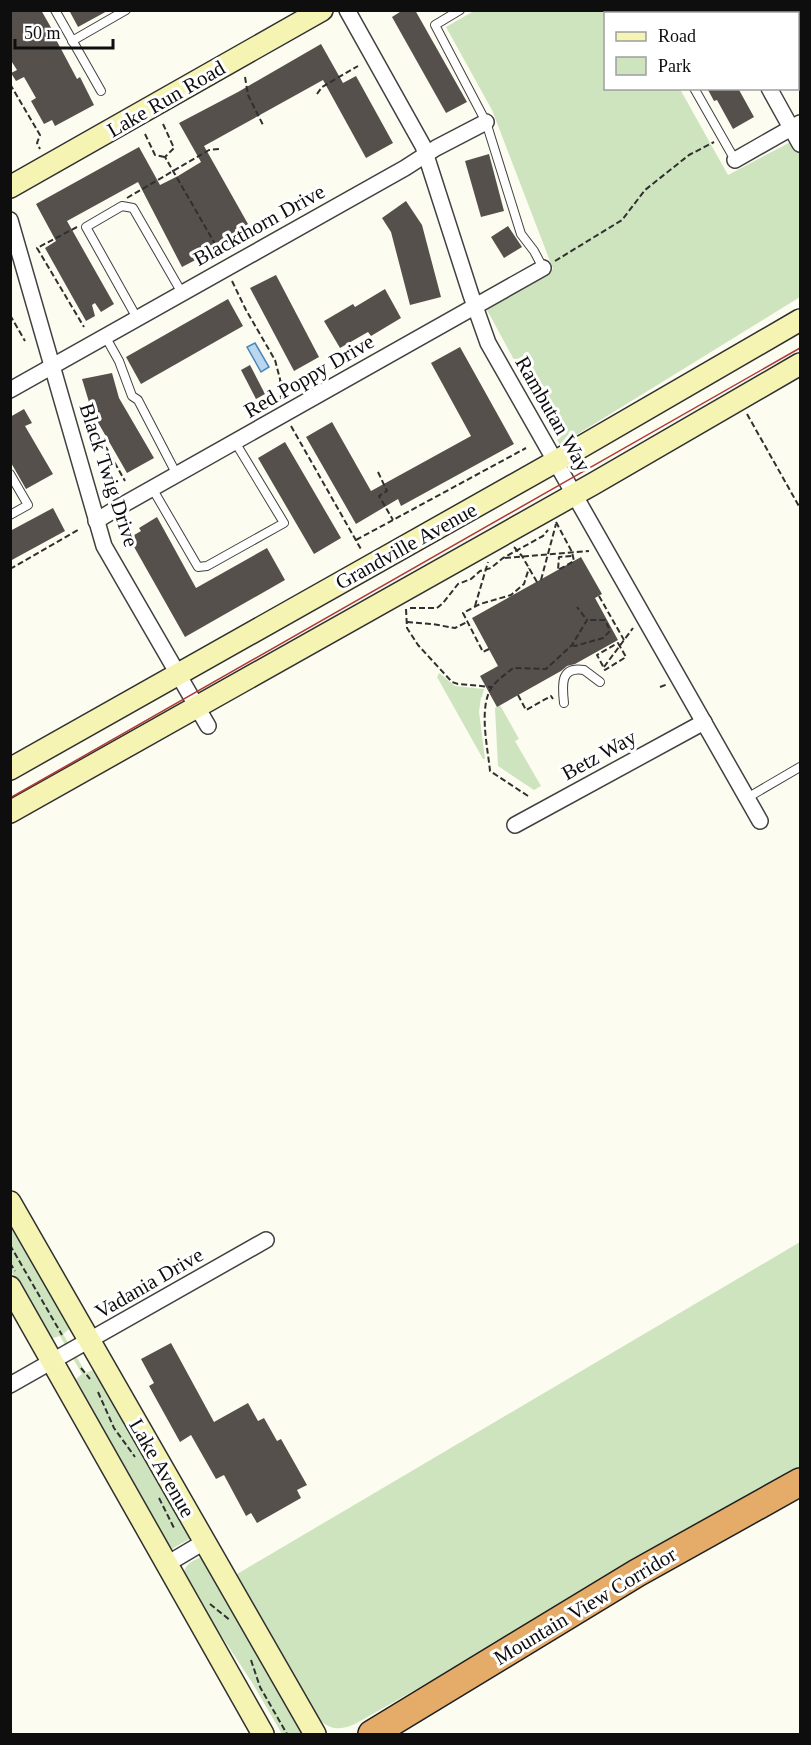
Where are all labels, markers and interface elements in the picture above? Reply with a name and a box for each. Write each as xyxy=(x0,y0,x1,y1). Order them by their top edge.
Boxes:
scale bar xyxy=(15,12,112,50)
legend xyxy=(604,12,799,90)
text: 50 m xyxy=(24,23,61,43)
text: Road xyxy=(658,26,696,46)
street label: Lake Run Road xyxy=(103,55,230,142)
text: Park xyxy=(658,56,691,76)
street label: Blackthorn Drive xyxy=(189,179,329,271)
street label: Red Poppy Drive xyxy=(240,329,378,423)
street label: Rambutan Way xyxy=(510,352,596,476)
street label: Black Twig Drive xyxy=(74,400,144,550)
street label: Grandville Avenue xyxy=(331,497,481,595)
street label: Betz Way xyxy=(558,725,641,785)
street label: Vadania Drive xyxy=(91,1242,207,1324)
street label: Lake Avenue xyxy=(124,1414,200,1522)
street label: Mountain View Corridor xyxy=(490,1542,680,1670)

